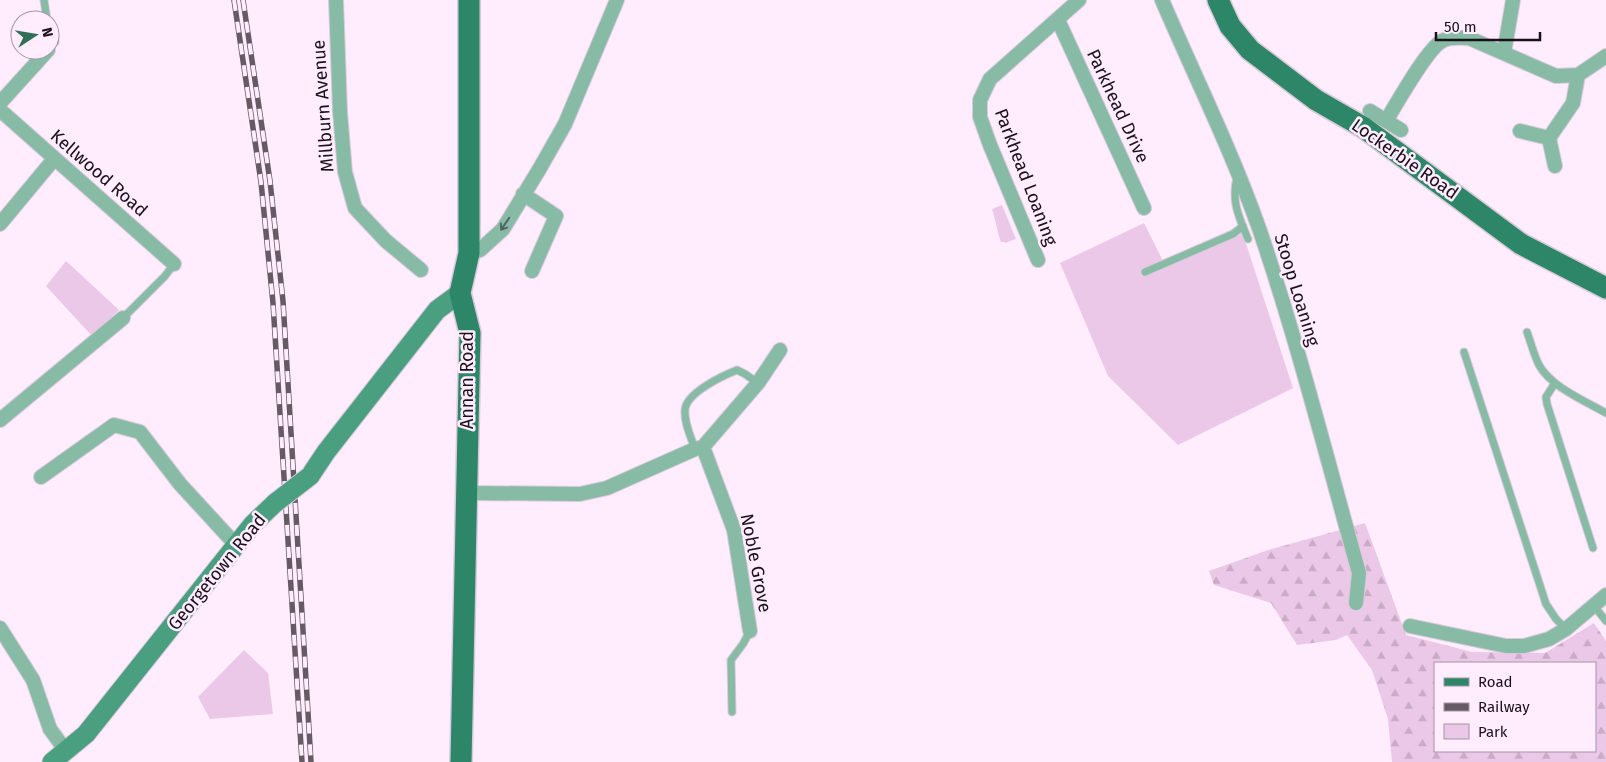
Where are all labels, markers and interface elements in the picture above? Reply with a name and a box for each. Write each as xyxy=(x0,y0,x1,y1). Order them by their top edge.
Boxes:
north arrow xyxy=(10,10,60,60)
scale bar xyxy=(1436,10,1540,42)
text: 50 m xyxy=(1444,18,1477,36)
text: N xyxy=(38,26,57,39)
street label: Millburn Avenue xyxy=(307,39,339,173)
street label: Parkhead Drive xyxy=(1082,46,1154,166)
street label: Parkhead Loaning xyxy=(990,105,1062,249)
street label: Lockerbie Road xyxy=(1347,114,1463,204)
street label: Kellwood Road xyxy=(46,125,152,221)
one-way arrow xyxy=(500,217,510,231)
street label: Stoop Loaning xyxy=(1269,231,1325,350)
street label: Annan Road xyxy=(456,331,478,429)
street label: Georgetown Road xyxy=(163,509,271,635)
street label: Noble Grove xyxy=(736,512,776,614)
legend xyxy=(1434,662,1596,752)
text: Road xyxy=(1478,673,1513,691)
text: Railway xyxy=(1478,698,1530,716)
text: Park xyxy=(1478,723,1508,741)

